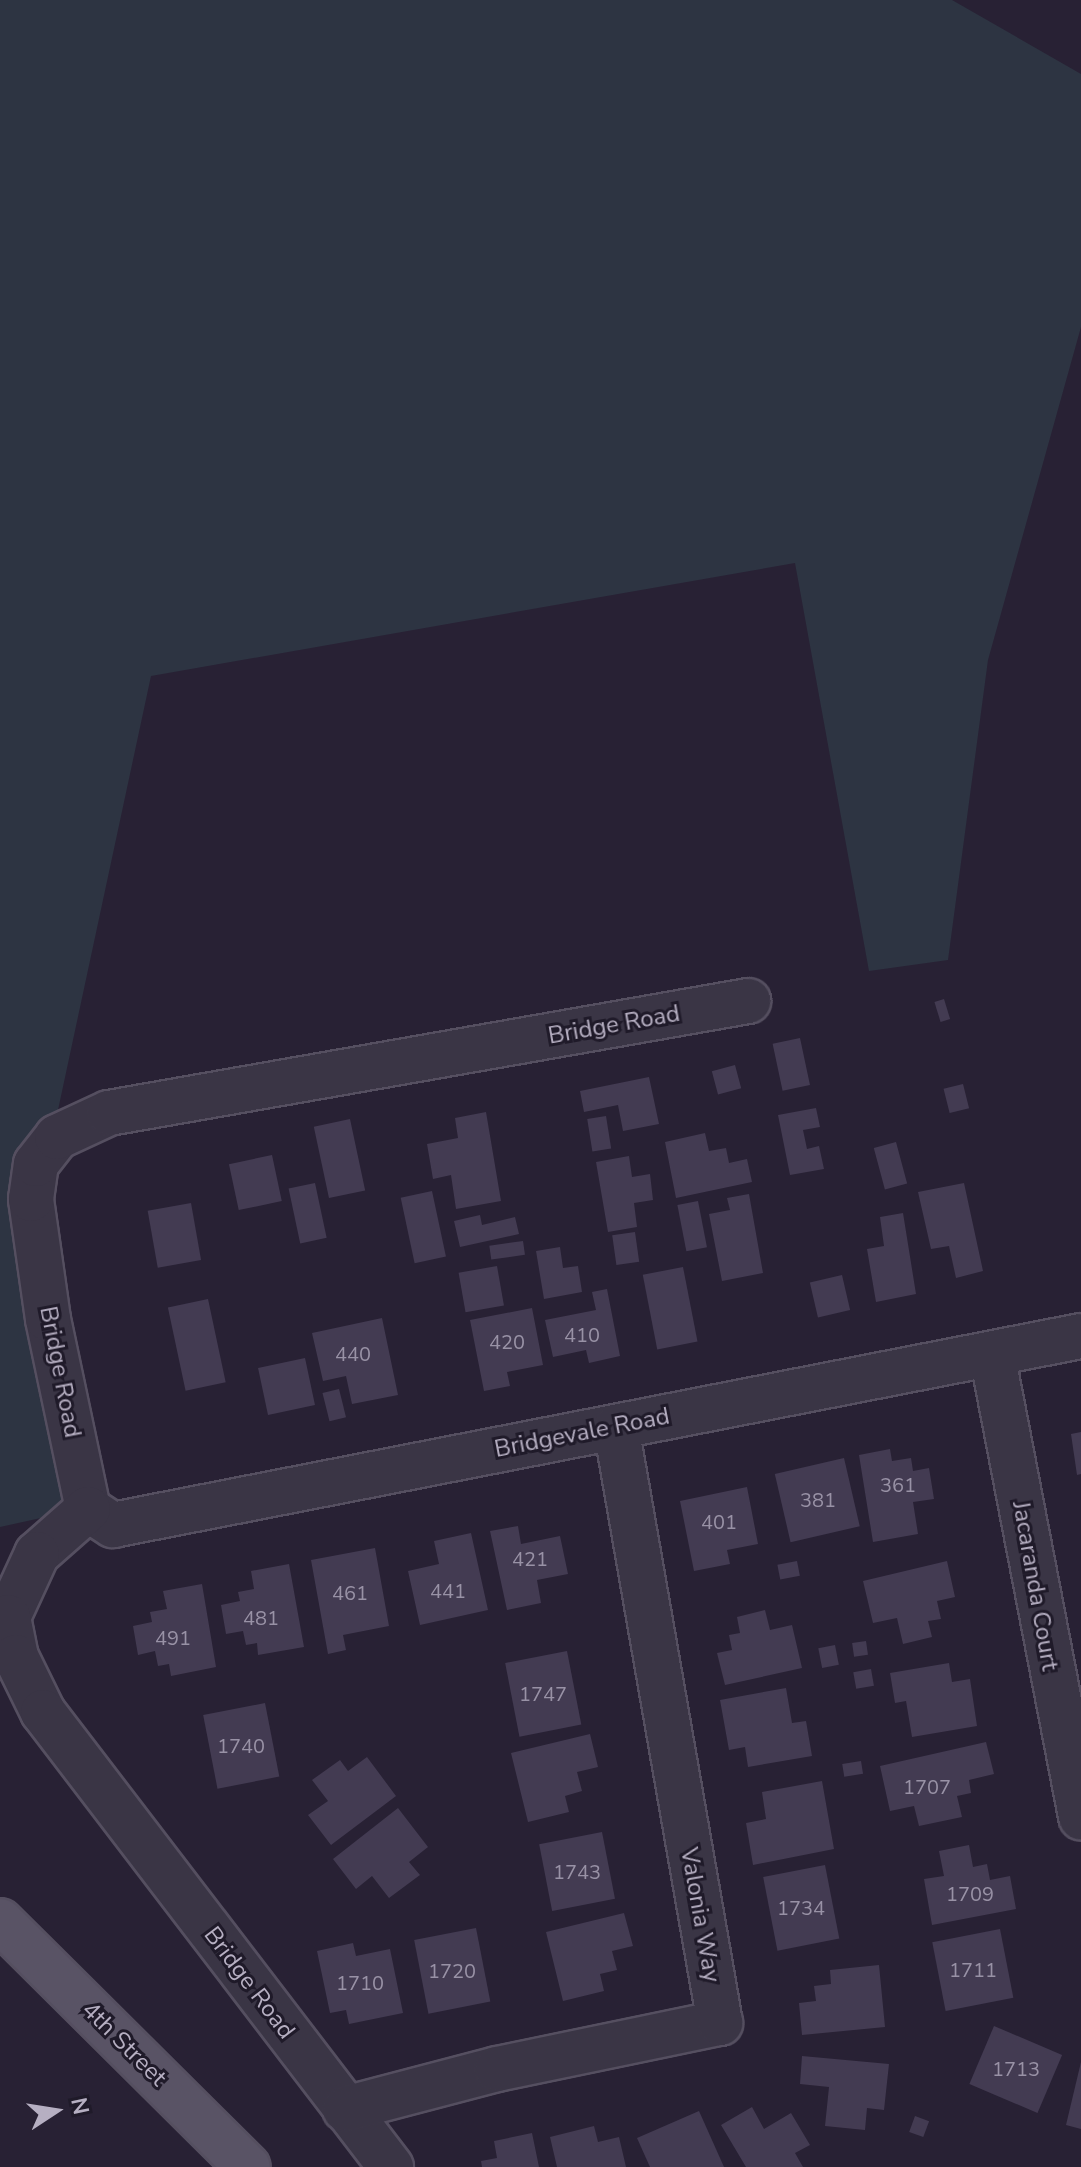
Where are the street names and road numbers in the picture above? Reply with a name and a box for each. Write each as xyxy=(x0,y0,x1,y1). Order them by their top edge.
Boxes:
street label: Bridge Road xyxy=(546,999,682,1051)
street label: Bridge Road xyxy=(33,1304,87,1440)
street label: Bridgevale Road xyxy=(492,1402,672,1464)
street label: Jacaranda Court xyxy=(1006,1499,1064,1673)
street label: Valonia Way xyxy=(674,1845,726,1985)
street label: Bridge Road xyxy=(197,1921,301,2045)
street label: 4th Street xyxy=(76,1996,172,2092)

